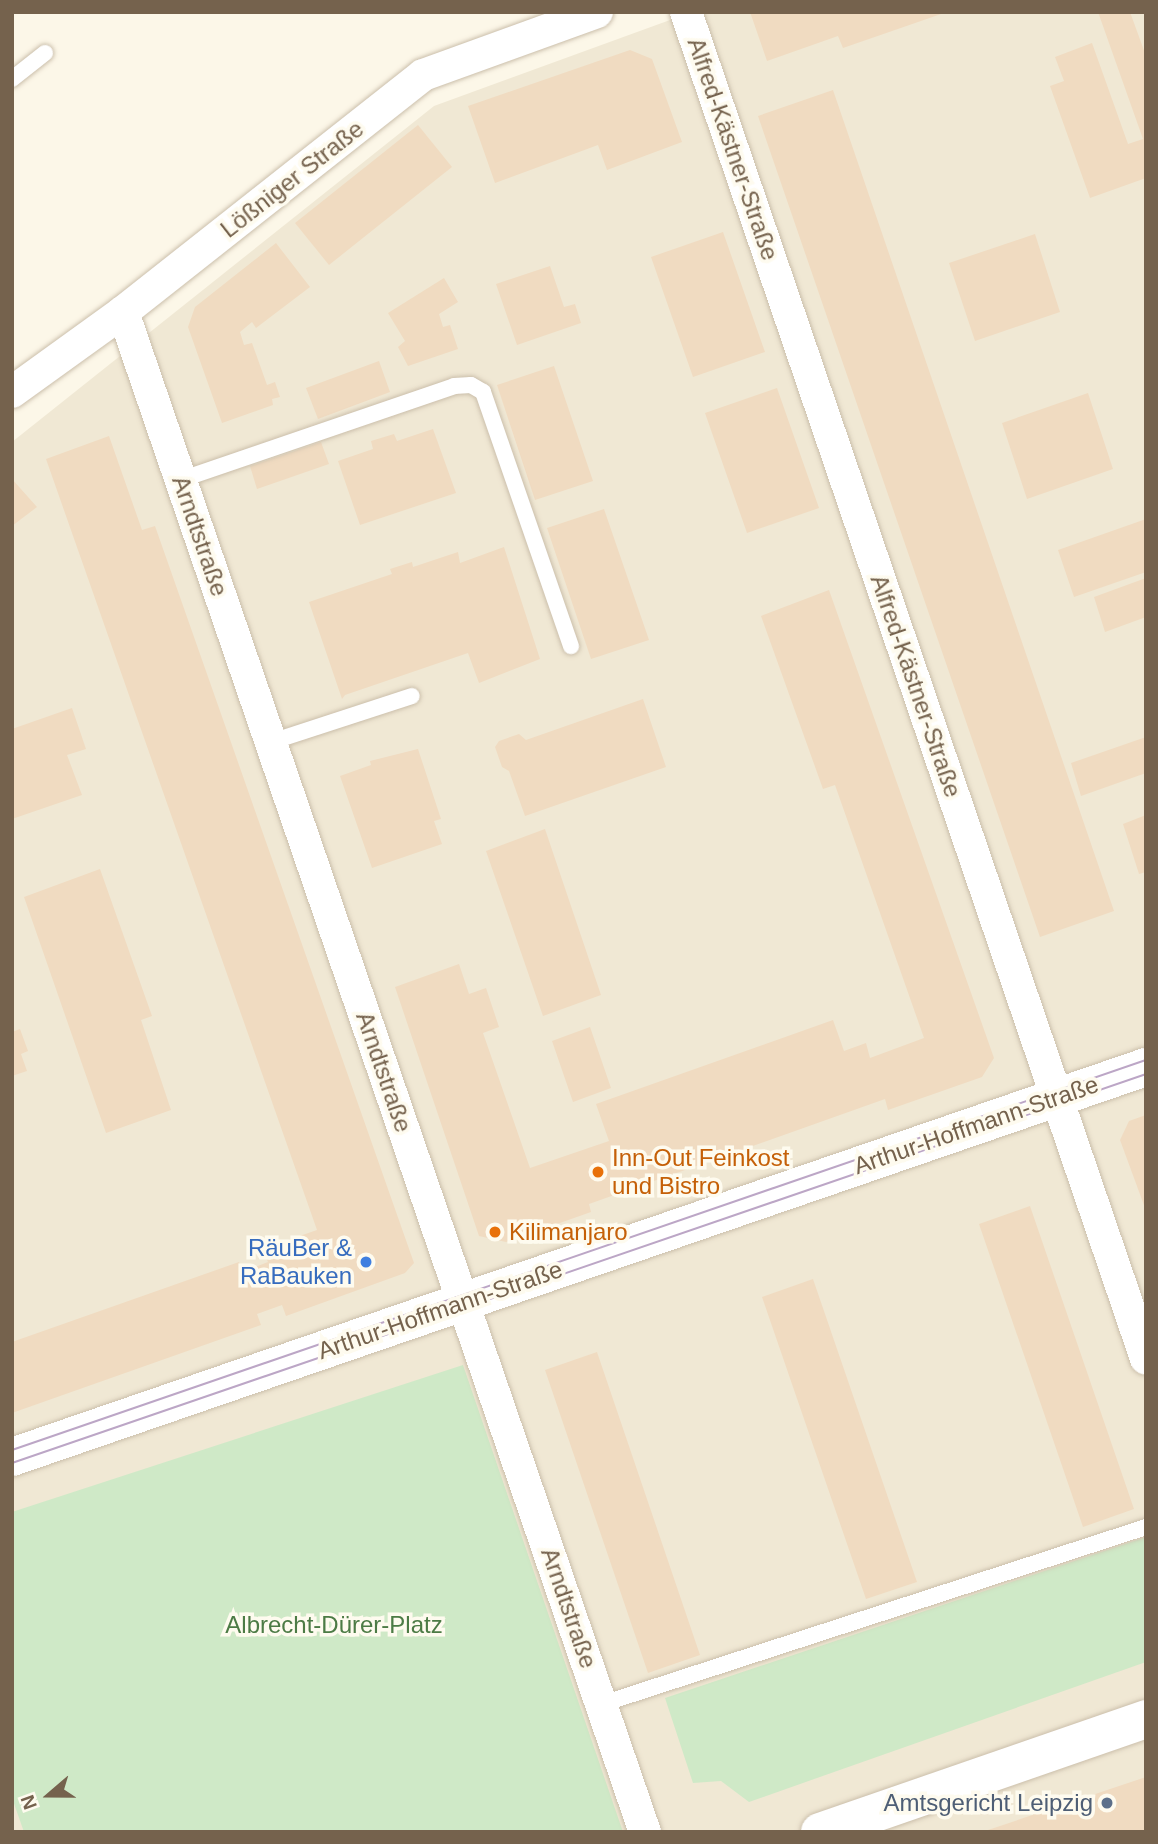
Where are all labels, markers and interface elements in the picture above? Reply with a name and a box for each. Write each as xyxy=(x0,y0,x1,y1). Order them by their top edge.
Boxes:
street label: Alfred-Kästner-Straße xyxy=(681,34,785,264)
street label: Lößniger Straße xyxy=(215,114,369,244)
street label: Arndtstraße xyxy=(166,472,234,600)
street label: Alfred-Kästner-Straße xyxy=(864,571,968,801)
street label: Arndtstraße xyxy=(350,1008,418,1136)
street label: Arthur-Hoffmann-Straße xyxy=(850,1070,1102,1180)
place label: Inn-Out Feinkost und Bistro xyxy=(612,1144,789,1200)
marker: Inn-Out Feinkost und Bistro xyxy=(590,1164,606,1180)
place label: Kilimanjaro xyxy=(509,1218,628,1246)
marker: Kilimanjaro xyxy=(487,1224,503,1240)
place label: RäuBer & RaBauken xyxy=(240,1234,352,1290)
marker: RäuBer & RaBauken xyxy=(358,1254,374,1270)
street label: Arthur-Hoffmann-Straße xyxy=(314,1255,566,1365)
street label: Arndtstraße xyxy=(535,1544,603,1672)
park label: Albrecht-Dürer-Platz xyxy=(225,1611,443,1639)
north arrow xyxy=(14,1760,84,1830)
place label: Amtsgericht Leipzig xyxy=(884,1789,1093,1817)
text: N xyxy=(17,1792,41,1812)
marker: Amtsgericht Leipzig xyxy=(1099,1795,1115,1811)

